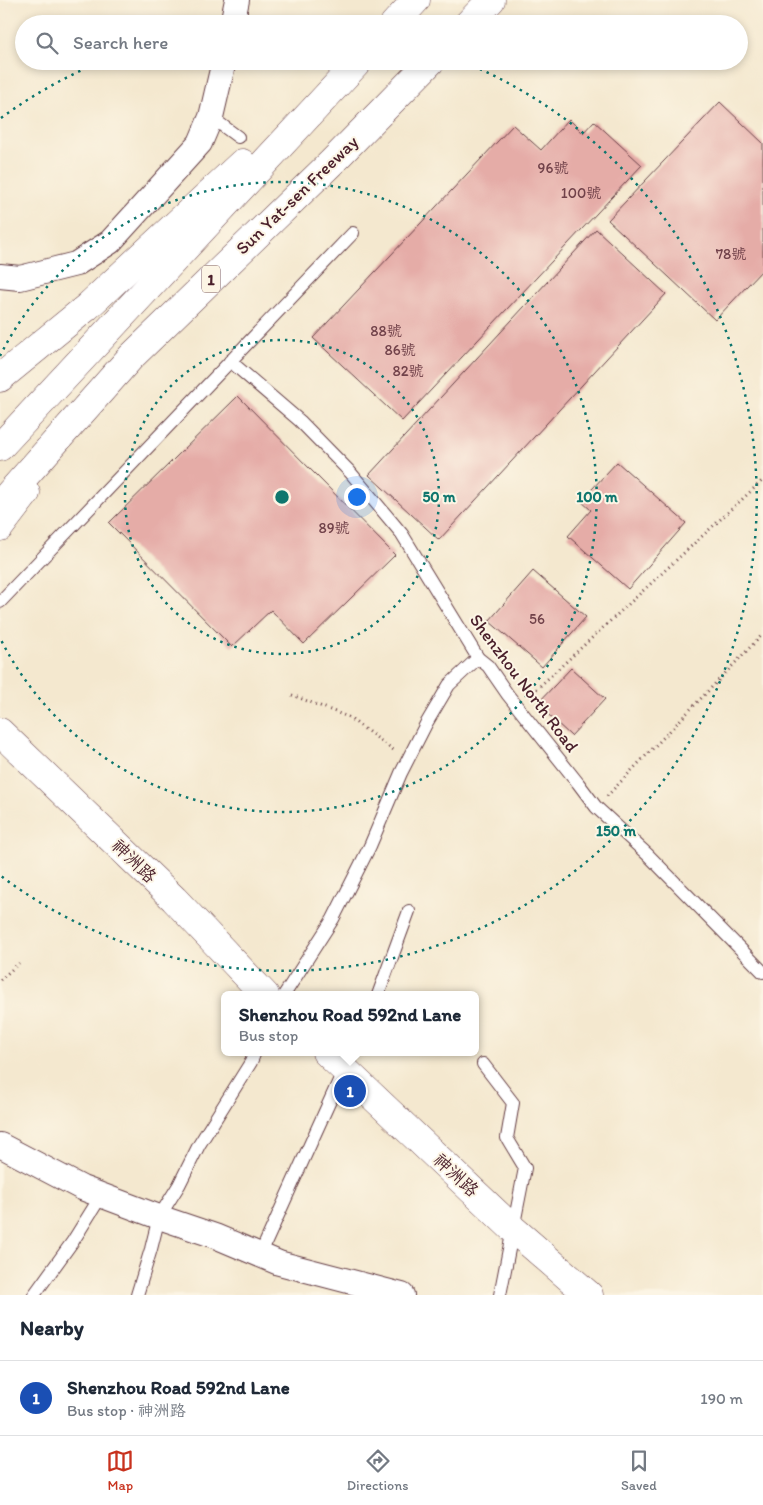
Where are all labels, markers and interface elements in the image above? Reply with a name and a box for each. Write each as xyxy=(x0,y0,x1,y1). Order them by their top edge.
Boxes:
search box xyxy=(15,15,748,70)
icon: search xyxy=(33,29,61,57)
text: Search here xyxy=(73,31,168,54)
street label: Sun Yat-sen Freeway xyxy=(231,131,363,259)
house number: 96號 xyxy=(538,159,568,177)
house number: 100號 xyxy=(561,184,601,202)
house number: 78號 xyxy=(716,245,746,263)
road number: 1 xyxy=(202,266,220,292)
house number: 88號 xyxy=(370,322,402,340)
house number: 86號 xyxy=(384,341,416,359)
house number: 82號 xyxy=(392,362,424,380)
your location xyxy=(344,484,370,510)
centre of rings xyxy=(273,488,291,506)
text: 50 m xyxy=(422,488,456,506)
text: 100 m xyxy=(576,488,618,506)
house number: 89號 xyxy=(318,519,350,537)
street label: Shenzhou North Road xyxy=(465,610,583,757)
house number: 56 xyxy=(529,610,545,628)
text: 150 m xyxy=(596,822,636,840)
street label: 神洲路 xyxy=(107,834,161,888)
popup xyxy=(221,991,479,1056)
text: Shenzhou Road 592nd Lane xyxy=(239,1003,461,1026)
text: Bus stop xyxy=(239,1026,298,1045)
pin: 1 xyxy=(334,1072,366,1110)
street label: 神洲路 xyxy=(429,1149,483,1201)
text: Nearby xyxy=(20,1315,84,1340)
text: Shenzhou Road 592nd Lane xyxy=(67,1376,290,1399)
text: 1 xyxy=(32,1389,40,1408)
text: 190 m xyxy=(700,1389,743,1408)
text: Bus stop · 神洲路 xyxy=(67,1401,186,1420)
tab: Map xyxy=(106,1447,134,1494)
tab: Directions xyxy=(347,1447,408,1494)
tab: Saved xyxy=(621,1447,657,1494)

